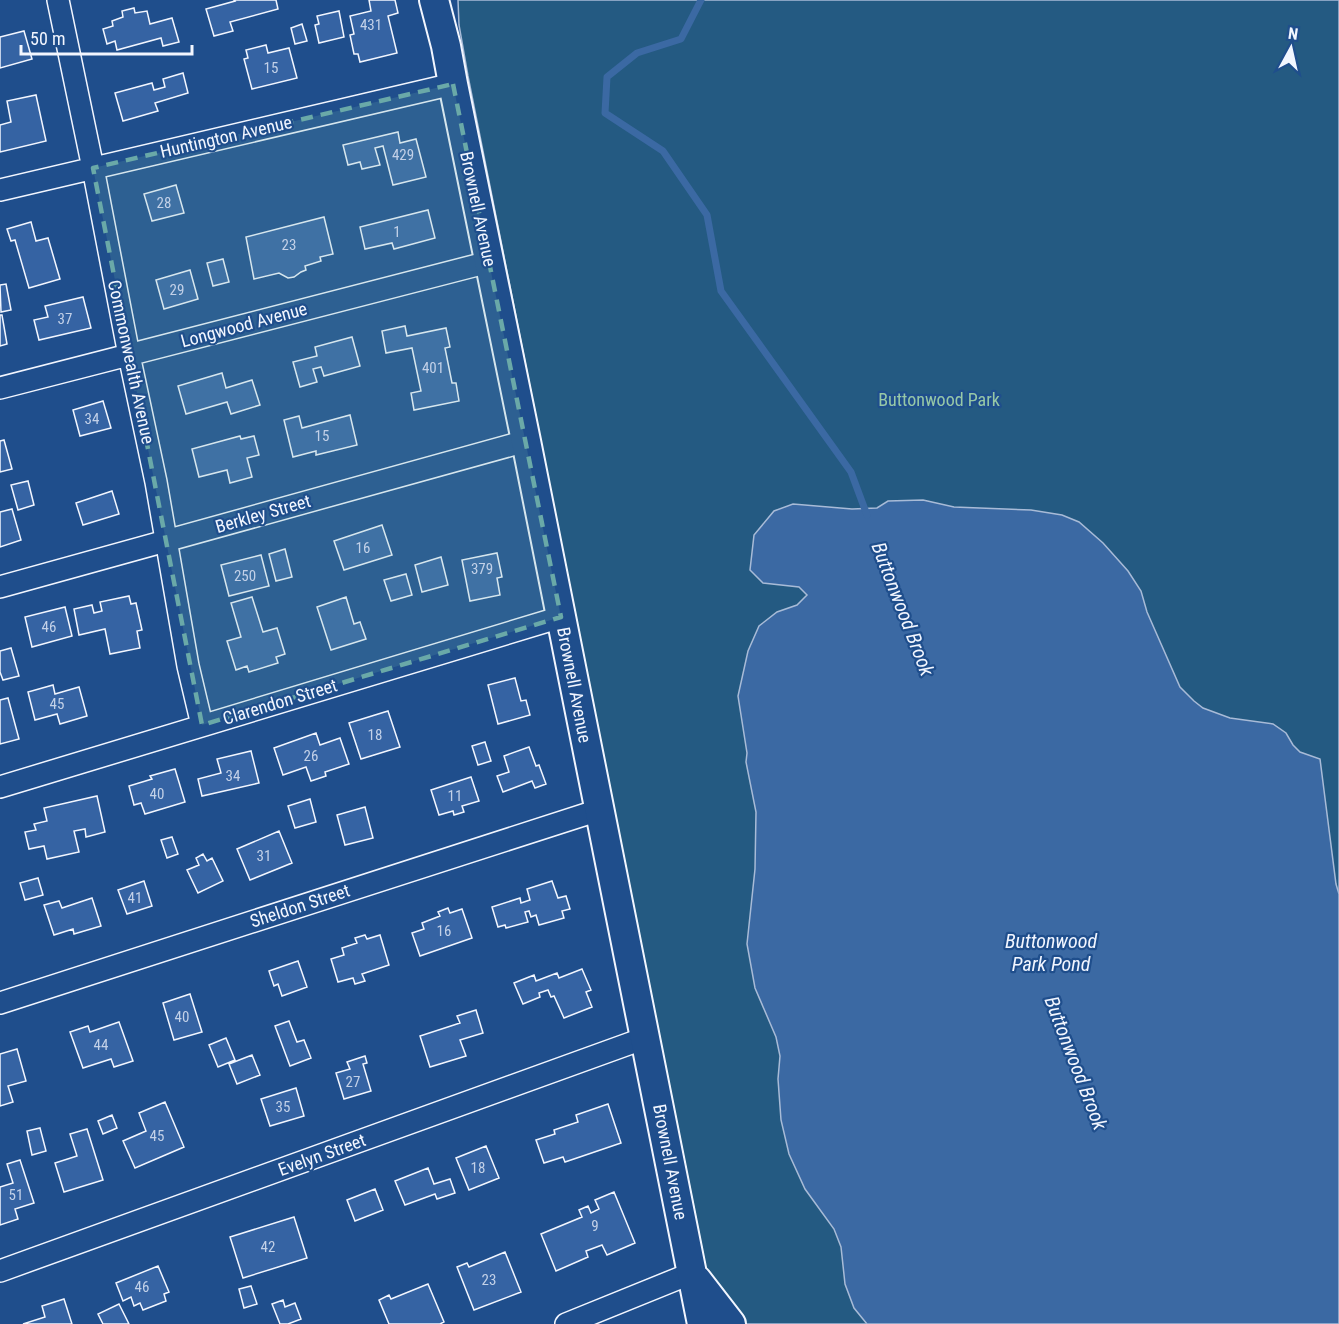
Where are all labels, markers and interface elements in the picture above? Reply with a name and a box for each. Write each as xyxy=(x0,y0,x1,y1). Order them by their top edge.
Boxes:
house number: 431 xyxy=(360,16,382,34)
scale bar xyxy=(21,18,192,56)
north arrow xyxy=(1261,18,1321,78)
text: N xyxy=(1287,24,1299,44)
text: 50 m xyxy=(30,28,65,49)
house number: 15 xyxy=(264,59,278,77)
street label: Huntington Avenue xyxy=(158,111,294,162)
house number: 429 xyxy=(392,146,414,164)
street label: Brownell Avenue xyxy=(456,149,501,268)
house number: 28 xyxy=(157,194,171,212)
house number: 1 xyxy=(393,223,401,241)
house number: 23 xyxy=(282,236,296,254)
street label: Commonwealth Avenue xyxy=(104,278,159,446)
house number: 29 xyxy=(170,281,184,299)
street label: Longwood Avenue xyxy=(178,298,309,351)
house number: 37 xyxy=(58,310,72,328)
house number: 401 xyxy=(422,359,444,377)
park label: Buttonwood Park xyxy=(878,389,1000,410)
house number: 34 xyxy=(85,410,99,428)
house number: 15 xyxy=(315,427,329,445)
street label: Berkley Street xyxy=(213,490,313,537)
house number: 16 xyxy=(356,539,370,557)
water label: Buttonwood Brook xyxy=(867,539,940,680)
house number: 379 xyxy=(471,560,493,578)
house number: 250 xyxy=(234,567,256,585)
house number: 46 xyxy=(42,618,56,636)
street label: Brownell Avenue xyxy=(553,625,596,744)
street label: Clarendon Street xyxy=(220,674,340,729)
house number: 45 xyxy=(50,695,64,713)
house number: 18 xyxy=(368,726,382,744)
house number: 26 xyxy=(304,747,318,765)
house number: 34 xyxy=(226,767,240,785)
house number: 40 xyxy=(150,785,164,803)
house number: 11 xyxy=(448,787,462,805)
house number: 31 xyxy=(257,847,271,865)
street label: Sheldon Street xyxy=(247,880,352,932)
house number: 41 xyxy=(128,889,142,907)
house number: 16 xyxy=(437,922,451,940)
water label: Buttonwood Park Pond xyxy=(1005,929,1097,976)
water label: Buttonwood Brook xyxy=(1040,993,1113,1134)
house number: 40 xyxy=(175,1008,189,1026)
house number: 44 xyxy=(94,1036,108,1054)
house number: 27 xyxy=(346,1073,360,1091)
house number: 35 xyxy=(276,1098,290,1116)
street label: Brownell Avenue xyxy=(649,1102,692,1221)
house number: 45 xyxy=(150,1127,164,1145)
street label: Evelyn Street xyxy=(275,1129,368,1180)
house number: 18 xyxy=(471,1159,485,1177)
house number: 51 xyxy=(9,1186,23,1204)
house number: 9 xyxy=(591,1217,599,1235)
house number: 42 xyxy=(261,1238,275,1256)
house number: 23 xyxy=(482,1271,496,1289)
house number: 46 xyxy=(135,1278,149,1296)

